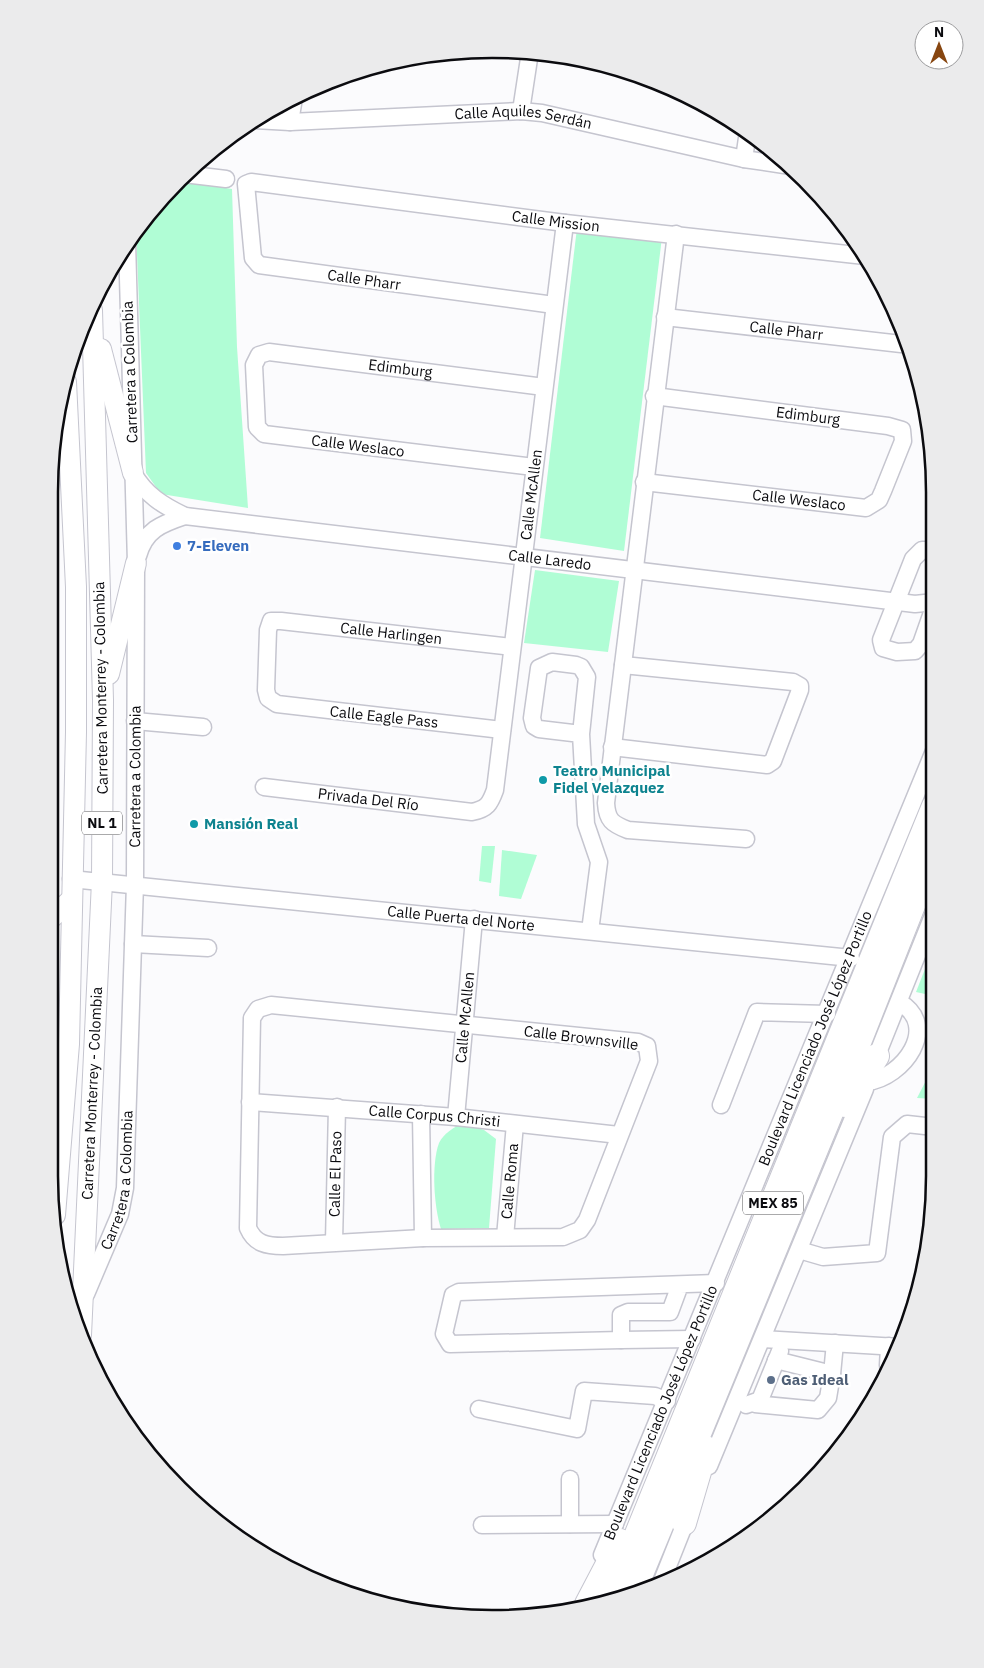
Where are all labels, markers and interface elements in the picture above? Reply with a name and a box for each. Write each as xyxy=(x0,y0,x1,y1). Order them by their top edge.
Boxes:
north arrow xyxy=(914,20,964,70)
text: N xyxy=(934,23,944,41)
street label: Calle Aquiles Serdán xyxy=(454,101,594,133)
street label: Calle Mission xyxy=(511,206,601,236)
street label: Calle Pharr xyxy=(326,265,402,294)
street label: Carretera a Colombia xyxy=(118,301,141,443)
street label: Calle Pharr xyxy=(748,317,825,344)
street label: Edimburg xyxy=(367,355,434,382)
street label: Edimburg xyxy=(775,402,841,429)
street label: Calle Weslaco xyxy=(310,430,406,461)
street label: Calle McAllen xyxy=(516,448,546,541)
street label: Calle Weslaco xyxy=(751,485,847,515)
place label: 7-Eleven xyxy=(187,536,249,555)
marker: 7-Eleven xyxy=(171,540,183,552)
street label: Calle Laredo xyxy=(507,545,592,574)
street label: Carretera Monterrey - Colombia xyxy=(89,581,112,795)
street label: Calle Harlingen xyxy=(339,618,443,648)
street label: Calle Eagle Pass xyxy=(329,701,439,732)
street label: Carretera a Colombia xyxy=(125,705,145,848)
place label: Teatro Municipal Fidel Velazquez xyxy=(553,761,671,797)
marker: Teatro Municipal Fidel Velazquez xyxy=(537,774,549,786)
street label: Privada Del Río xyxy=(317,784,420,815)
road number: NL 1 xyxy=(82,811,122,834)
place label: Mansión Real xyxy=(204,814,298,833)
marker: Mansión Real xyxy=(188,818,200,830)
street label: Calle Puerta del Norte xyxy=(386,901,536,935)
street label: Boulevard Licenciado José López Portillo xyxy=(754,908,876,1168)
street label: Calle McAllen xyxy=(451,971,478,1064)
street label: Carretera Monterrey - Colombia xyxy=(77,986,106,1200)
street label: Calle Brownsville xyxy=(523,1021,639,1054)
street label: Calle Corpus Christi xyxy=(368,1101,501,1131)
street label: Carretera a Colombia xyxy=(96,1110,137,1253)
street label: Calle El Paso xyxy=(325,1131,345,1217)
street label: Calle Roma xyxy=(497,1142,522,1220)
road number: MEX 85 xyxy=(743,1192,803,1214)
street label: Boulevard Licenciado José López Portillo xyxy=(599,1282,721,1543)
place label: Gas Ideal xyxy=(781,1370,849,1389)
marker: Gas Ideal xyxy=(765,1374,777,1386)

